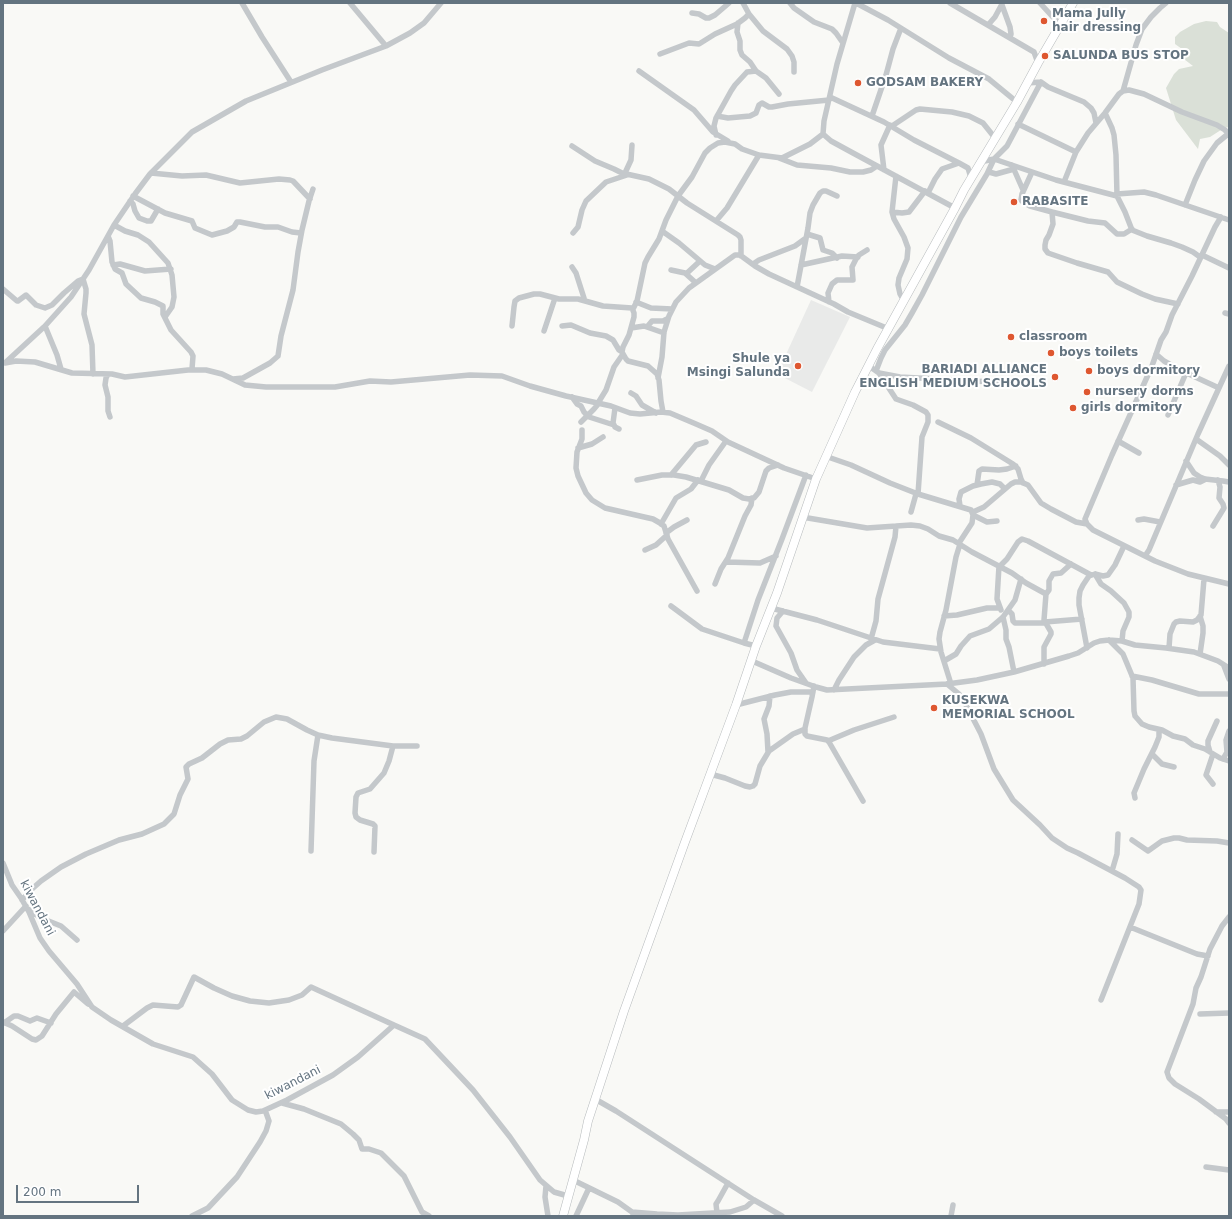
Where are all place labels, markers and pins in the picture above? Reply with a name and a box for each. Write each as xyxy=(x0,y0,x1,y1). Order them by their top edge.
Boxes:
place label: Mama Jully hair dressing xyxy=(1052,7,1141,35)
marker: Mama Jully hair dressing xyxy=(1039,16,1049,26)
place label: SALUNDA BUS STOP xyxy=(1053,49,1189,63)
marker: SALUNDA BUS STOP xyxy=(1040,51,1050,61)
place label: GODSAM BAKERY xyxy=(866,76,983,90)
marker: GODSAM BAKERY xyxy=(853,78,863,88)
place label: RABASITE xyxy=(1022,195,1088,209)
marker: RABASITE xyxy=(1009,197,1019,207)
place label: classroom xyxy=(1019,330,1088,344)
marker: classroom xyxy=(1006,332,1016,342)
place label: boys toilets xyxy=(1059,346,1138,360)
marker: boys toilets xyxy=(1046,348,1056,358)
place label: Shule ya Msingi Salunda xyxy=(687,352,790,380)
marker: Shule ya Msingi Salunda xyxy=(793,361,803,371)
place label: BARIADI ALLIANCE ENGLISH MEDIUM SCHOOLS xyxy=(859,363,1047,391)
place label: boys dormitory xyxy=(1097,364,1200,378)
marker: boys dormitory xyxy=(1084,366,1094,376)
marker: BARIADI ALLIANCE ENGLISH MEDIUM SCHOOLS xyxy=(1050,372,1060,382)
place label: nursery dorms xyxy=(1095,385,1194,399)
marker: nursery dorms xyxy=(1082,387,1092,397)
place label: girls dormitory xyxy=(1081,401,1182,415)
marker: girls dormitory xyxy=(1068,403,1078,413)
place label: KUSEKWA MEMORIAL SCHOOL xyxy=(942,694,1075,722)
marker: KUSEKWA MEMORIAL SCHOOL xyxy=(929,703,939,713)

